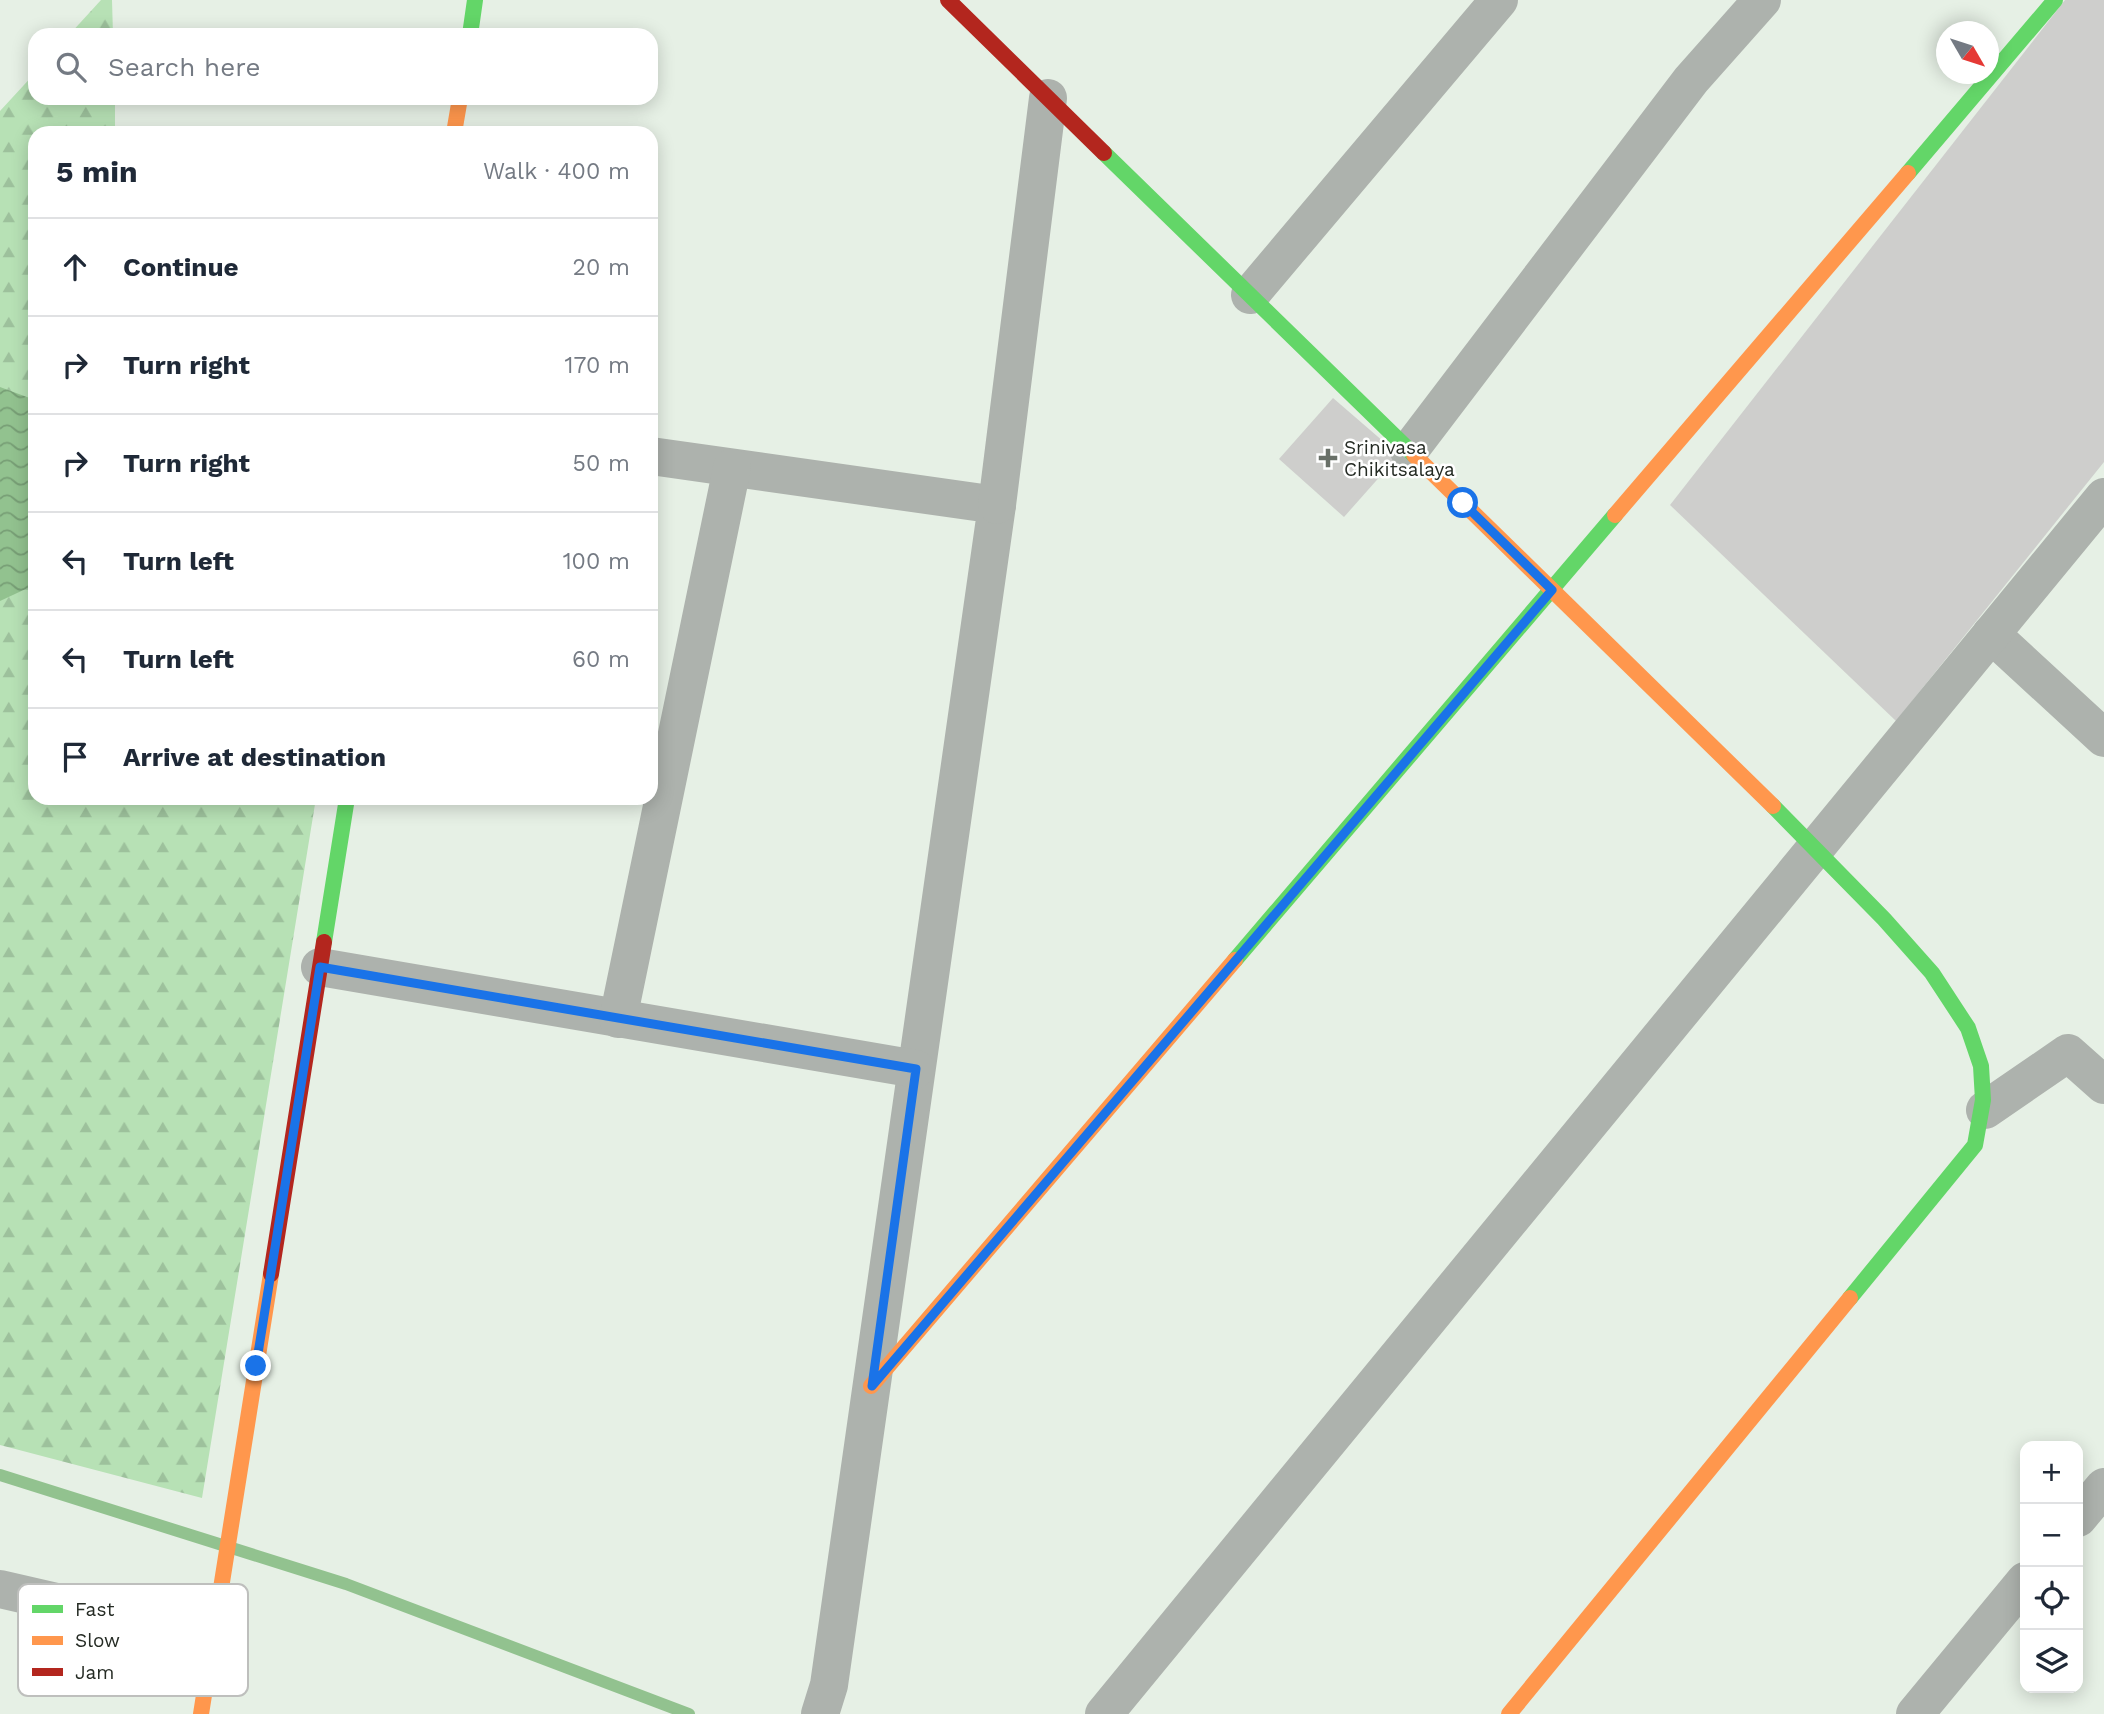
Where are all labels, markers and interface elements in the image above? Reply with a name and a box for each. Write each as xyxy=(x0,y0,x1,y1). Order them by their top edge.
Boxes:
north arrow xyxy=(1936,21,1999,84)
search box xyxy=(28,28,658,105)
icon: search xyxy=(52,48,90,86)
text: Search here xyxy=(108,52,260,82)
text: 5 min xyxy=(56,154,138,189)
text: Walk · 400 m xyxy=(483,158,630,185)
icon: ahead xyxy=(56,248,94,286)
text: Continue xyxy=(123,252,239,282)
text: 20 m xyxy=(573,254,630,281)
icon: right xyxy=(56,346,94,384)
text: Turn right xyxy=(123,350,250,380)
text: 170 m xyxy=(565,352,630,379)
place label: Srinivasa Chikitsalaya xyxy=(1344,436,1455,481)
icon: right xyxy=(56,444,94,482)
text: Turn right xyxy=(123,448,250,478)
marker: Srinivasa Chikitsalaya xyxy=(1318,448,1338,468)
text: 50 m xyxy=(573,450,630,477)
route start xyxy=(1447,487,1478,518)
icon: left xyxy=(56,542,94,580)
text: Turn left xyxy=(123,546,234,576)
text: 100 m xyxy=(563,548,630,575)
icon: left xyxy=(56,640,94,678)
text: Turn left xyxy=(123,644,234,674)
text: 60 m xyxy=(572,646,630,673)
icon: arrive xyxy=(56,738,94,776)
text: Arrive at destination xyxy=(123,742,386,772)
route end xyxy=(240,1350,271,1381)
map controls xyxy=(2020,1441,2083,1693)
button: + xyxy=(2020,1441,2083,1504)
button: − xyxy=(2020,1504,2083,1567)
button: locate xyxy=(2020,1567,2083,1630)
legend xyxy=(18,1584,248,1696)
text: Fast xyxy=(75,1598,114,1621)
text: Slow xyxy=(75,1629,120,1652)
button: layers xyxy=(2020,1630,2083,1693)
text: Jam xyxy=(75,1661,114,1684)

